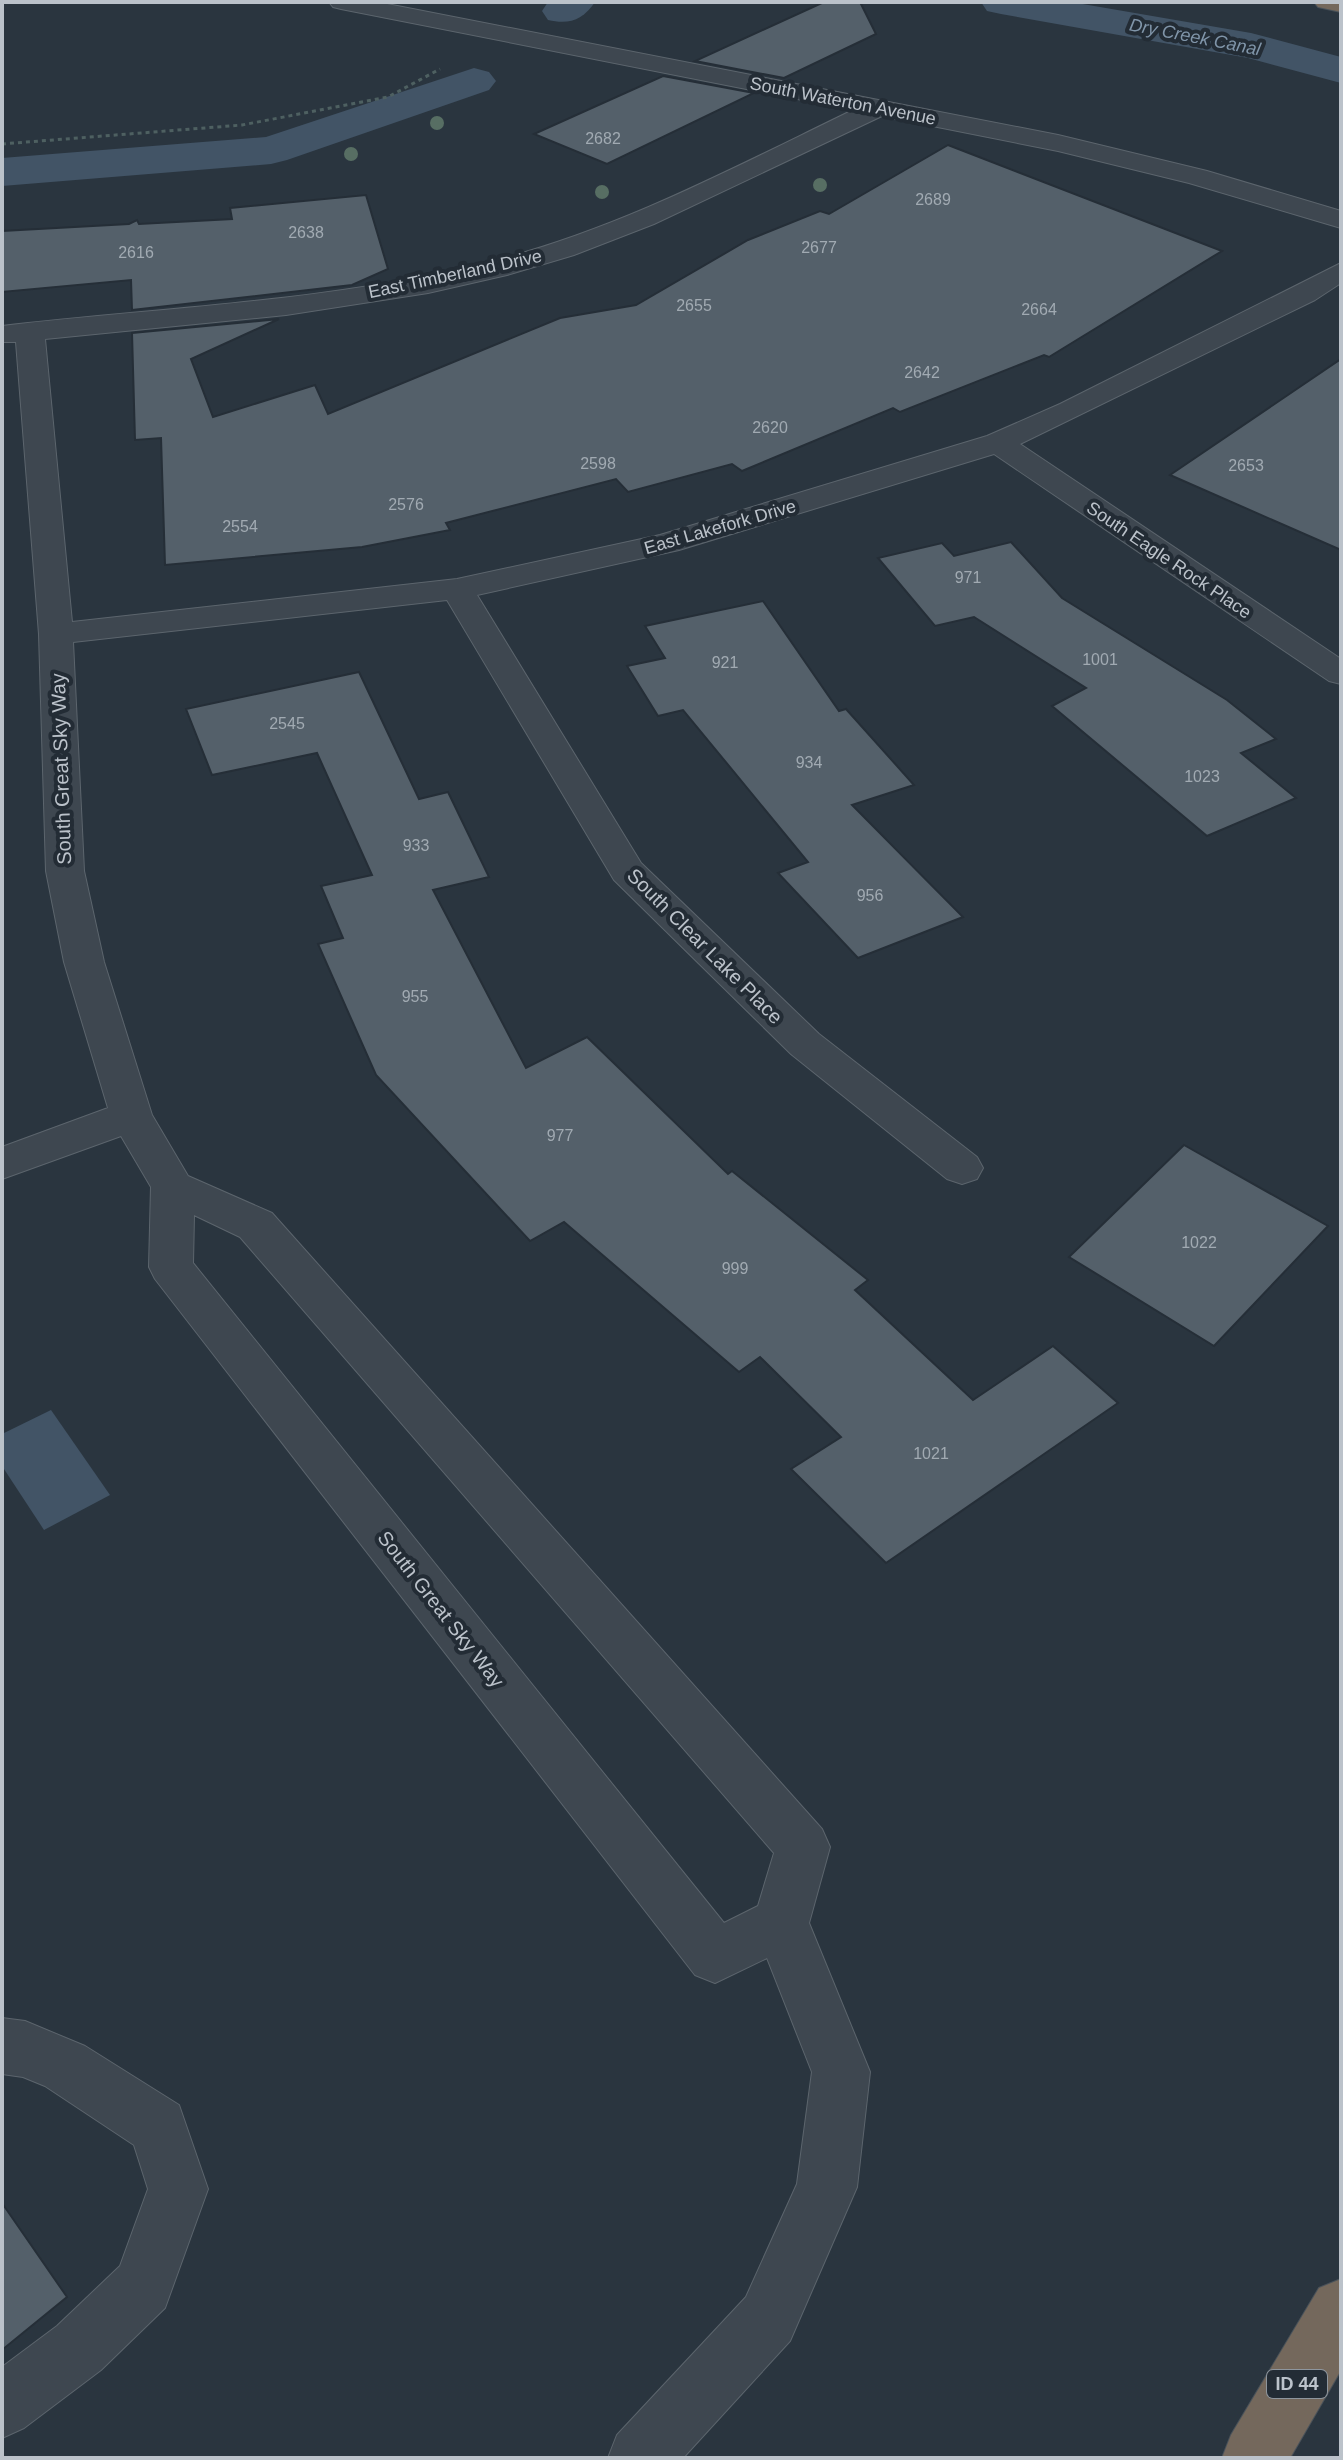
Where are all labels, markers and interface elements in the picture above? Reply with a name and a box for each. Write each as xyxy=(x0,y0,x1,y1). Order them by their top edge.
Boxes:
water label: Dry Creek Canal xyxy=(1128,14,1263,60)
street label: South Waterton Avenue xyxy=(748,73,938,129)
house number: 2682 xyxy=(585,130,621,147)
house number: 2689 xyxy=(915,191,951,208)
house number: 2638 xyxy=(288,224,324,241)
house number: 2677 xyxy=(801,239,837,256)
house number: 2616 xyxy=(118,244,154,261)
street label: East Timberland Drive xyxy=(366,246,544,302)
house number: 2655 xyxy=(676,297,712,314)
house number: 2664 xyxy=(1021,301,1057,318)
house number: 2642 xyxy=(904,364,940,381)
house number: 2620 xyxy=(752,419,788,436)
house number: 2598 xyxy=(580,455,616,472)
house number: 2653 xyxy=(1228,457,1264,474)
house number: 2576 xyxy=(388,496,424,513)
street label: East Lakefork Drive xyxy=(642,496,798,558)
street label: South Eagle Rock Place xyxy=(1083,497,1255,623)
house number: 2554 xyxy=(222,518,258,535)
house number: 971 xyxy=(955,569,981,586)
house number: 1001 xyxy=(1082,651,1118,668)
house number: 921 xyxy=(712,654,738,671)
street label: South Great Sky Way xyxy=(47,673,75,865)
house number: 2545 xyxy=(269,715,305,732)
house number: 934 xyxy=(796,754,822,771)
house number: 1023 xyxy=(1184,768,1220,785)
house number: 933 xyxy=(403,837,429,854)
street label: South Clear Lake Place xyxy=(623,864,787,1028)
house number: 956 xyxy=(857,887,883,904)
house number: 955 xyxy=(402,988,428,1005)
house number: 977 xyxy=(547,1127,573,1144)
house number: 1022 xyxy=(1181,1234,1217,1251)
house number: 999 xyxy=(722,1260,748,1277)
house number: 1021 xyxy=(913,1445,949,1462)
street label: South Great Sky Way xyxy=(373,1527,509,1691)
road number: ID 44 xyxy=(1267,2370,1327,2398)

